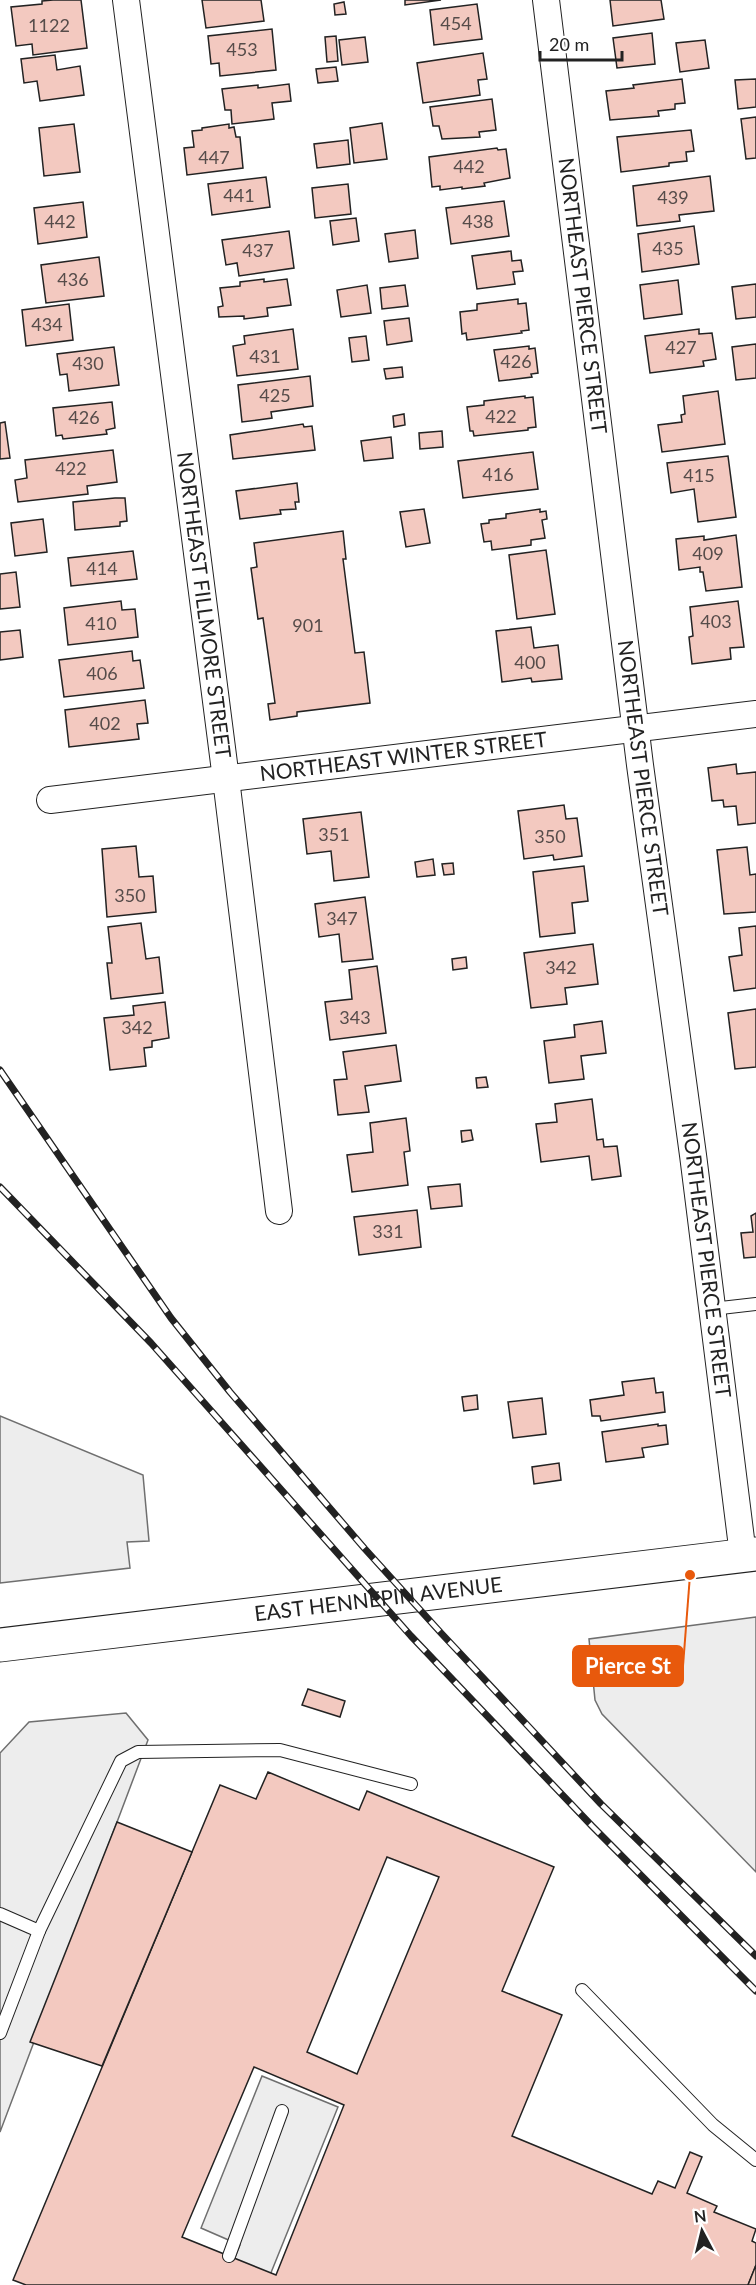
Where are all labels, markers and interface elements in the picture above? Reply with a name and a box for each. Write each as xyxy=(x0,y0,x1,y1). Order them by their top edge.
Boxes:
house number: 454 xyxy=(440,12,472,34)
house number: 1122 xyxy=(28,14,70,36)
scale bar xyxy=(540,24,622,62)
text: 20 m xyxy=(549,33,589,55)
house number: 453 xyxy=(226,38,258,60)
house number: 447 xyxy=(198,146,230,168)
house number: 442 xyxy=(453,155,485,177)
street label: NORTHEAST PIERCE STREET xyxy=(554,156,613,436)
house number: 441 xyxy=(223,184,255,206)
house number: 439 xyxy=(657,186,689,208)
house number: 442 xyxy=(44,210,76,232)
house number: 438 xyxy=(462,210,494,232)
house number: 435 xyxy=(652,237,684,259)
house number: 437 xyxy=(242,239,274,261)
house number: 436 xyxy=(57,268,89,290)
house number: 434 xyxy=(31,313,63,335)
house number: 427 xyxy=(665,336,697,358)
house number: 431 xyxy=(249,345,281,367)
house number: 426 xyxy=(500,350,532,372)
house number: 430 xyxy=(72,352,104,374)
house number: 425 xyxy=(259,384,291,406)
house number: 422 xyxy=(485,405,517,427)
house number: 426 xyxy=(68,406,100,428)
street label: NORTHEAST FILLMORE STREET xyxy=(173,450,237,760)
house number: 422 xyxy=(55,457,87,479)
house number: 416 xyxy=(482,463,514,485)
house number: 415 xyxy=(683,464,715,486)
house number: 409 xyxy=(692,542,724,564)
house number: 414 xyxy=(86,557,118,579)
house number: 403 xyxy=(700,610,732,632)
house number: 410 xyxy=(85,612,117,634)
house number: 901 xyxy=(292,614,324,636)
street label: NORTHEAST PIERCE STREET xyxy=(614,639,674,918)
house number: 400 xyxy=(514,651,546,673)
house number: 406 xyxy=(86,662,118,684)
house number: 402 xyxy=(89,712,121,734)
street label: NORTHEAST WINTER STREET xyxy=(258,726,549,785)
house number: 351 xyxy=(318,823,350,845)
house number: 350 xyxy=(534,825,566,847)
house number: 350 xyxy=(114,884,146,906)
house number: 347 xyxy=(326,907,358,929)
house number: 342 xyxy=(545,956,577,978)
house number: 343 xyxy=(339,1006,371,1028)
house number: 342 xyxy=(121,1016,153,1038)
street label: NORTHEAST PIERCE STREET xyxy=(678,1120,737,1400)
house number: 331 xyxy=(372,1220,404,1242)
street label: EAST HENNEPIN AVENUE xyxy=(253,1571,504,1625)
callout: Pierce St xyxy=(573,1646,683,1686)
text: Pierce St xyxy=(585,1652,672,1679)
north arrow xyxy=(672,2201,732,2261)
text: N xyxy=(693,2205,707,2226)

